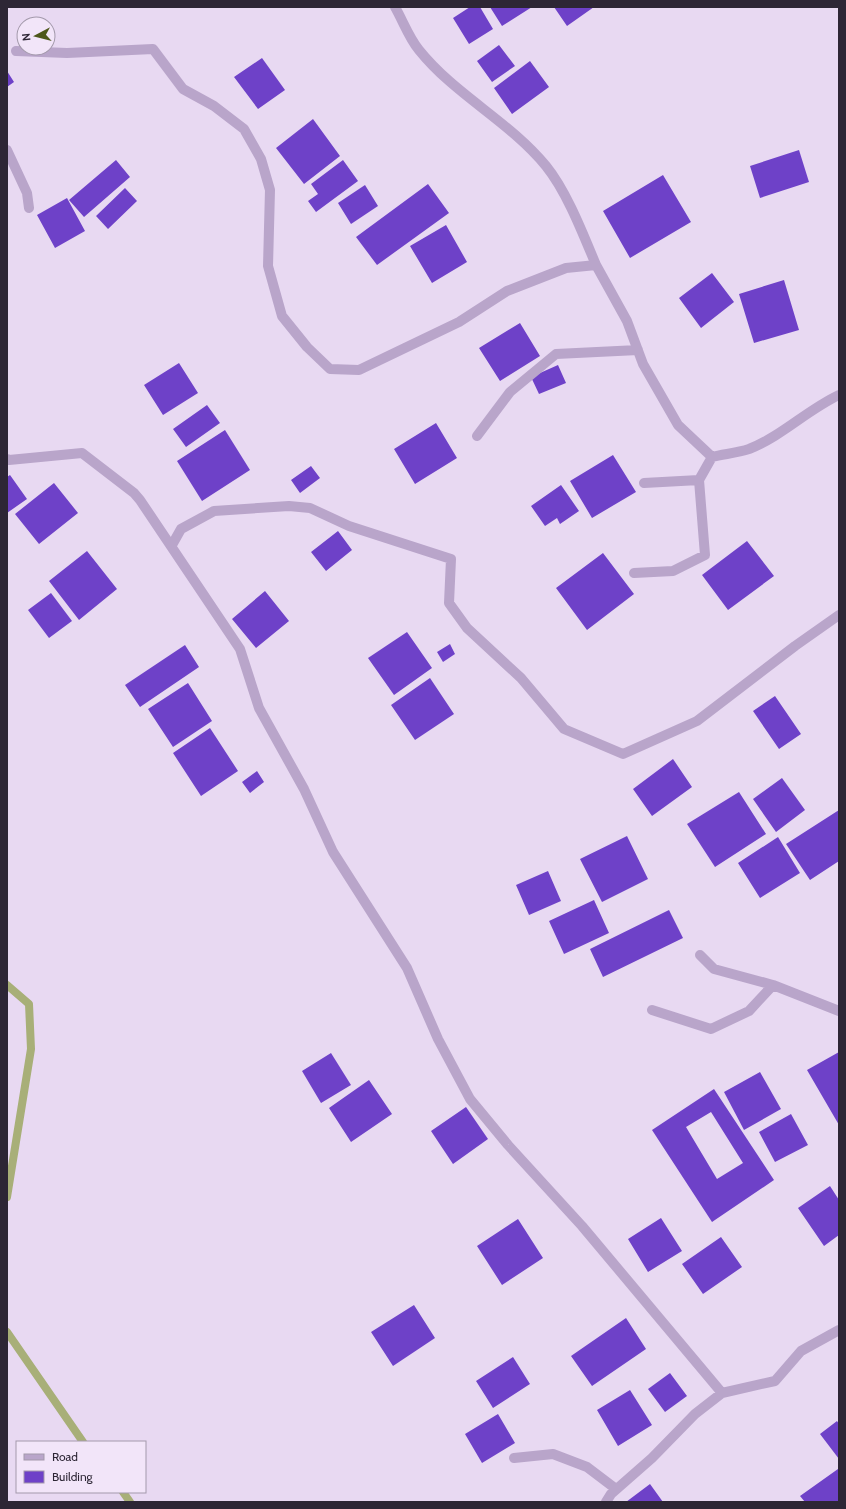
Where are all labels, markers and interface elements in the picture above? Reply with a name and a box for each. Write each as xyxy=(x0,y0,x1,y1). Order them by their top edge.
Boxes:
north arrow xyxy=(16,16,56,56)
text: N xyxy=(19,33,33,42)
legend xyxy=(16,1441,146,1493)
text: Road xyxy=(52,1449,78,1464)
text: Building xyxy=(52,1469,94,1484)

